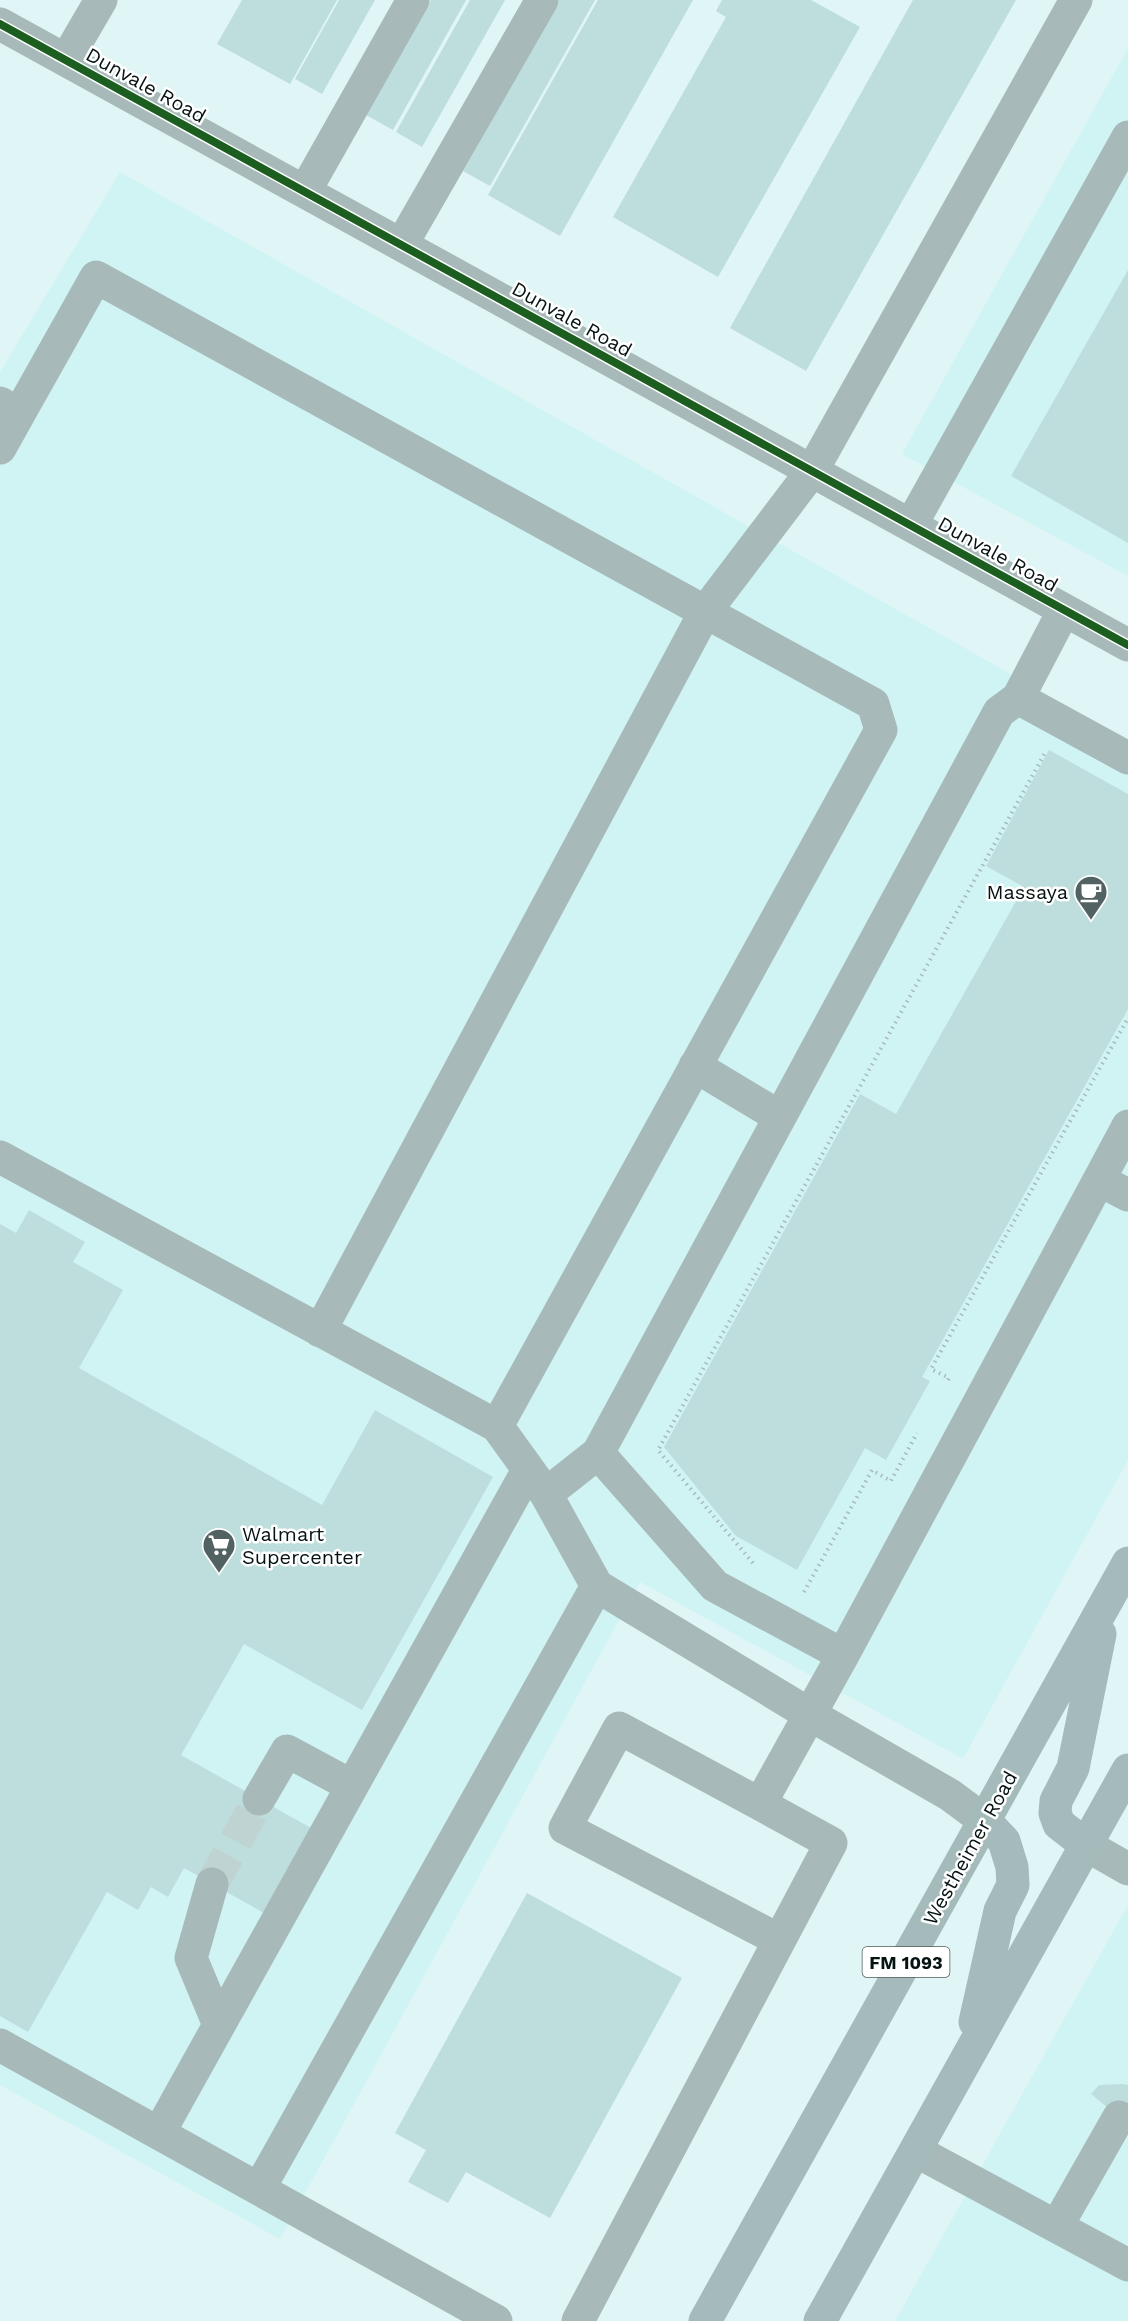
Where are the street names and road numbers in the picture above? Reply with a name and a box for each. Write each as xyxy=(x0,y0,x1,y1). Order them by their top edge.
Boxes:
street label: Dunvale Road xyxy=(82,42,210,128)
street label: Dunvale Road xyxy=(508,276,636,362)
street label: Dunvale Road xyxy=(934,511,1062,597)
street label: Westheimer Road xyxy=(918,1767,1022,1929)
road number: FM 1093 xyxy=(862,1947,950,1977)

